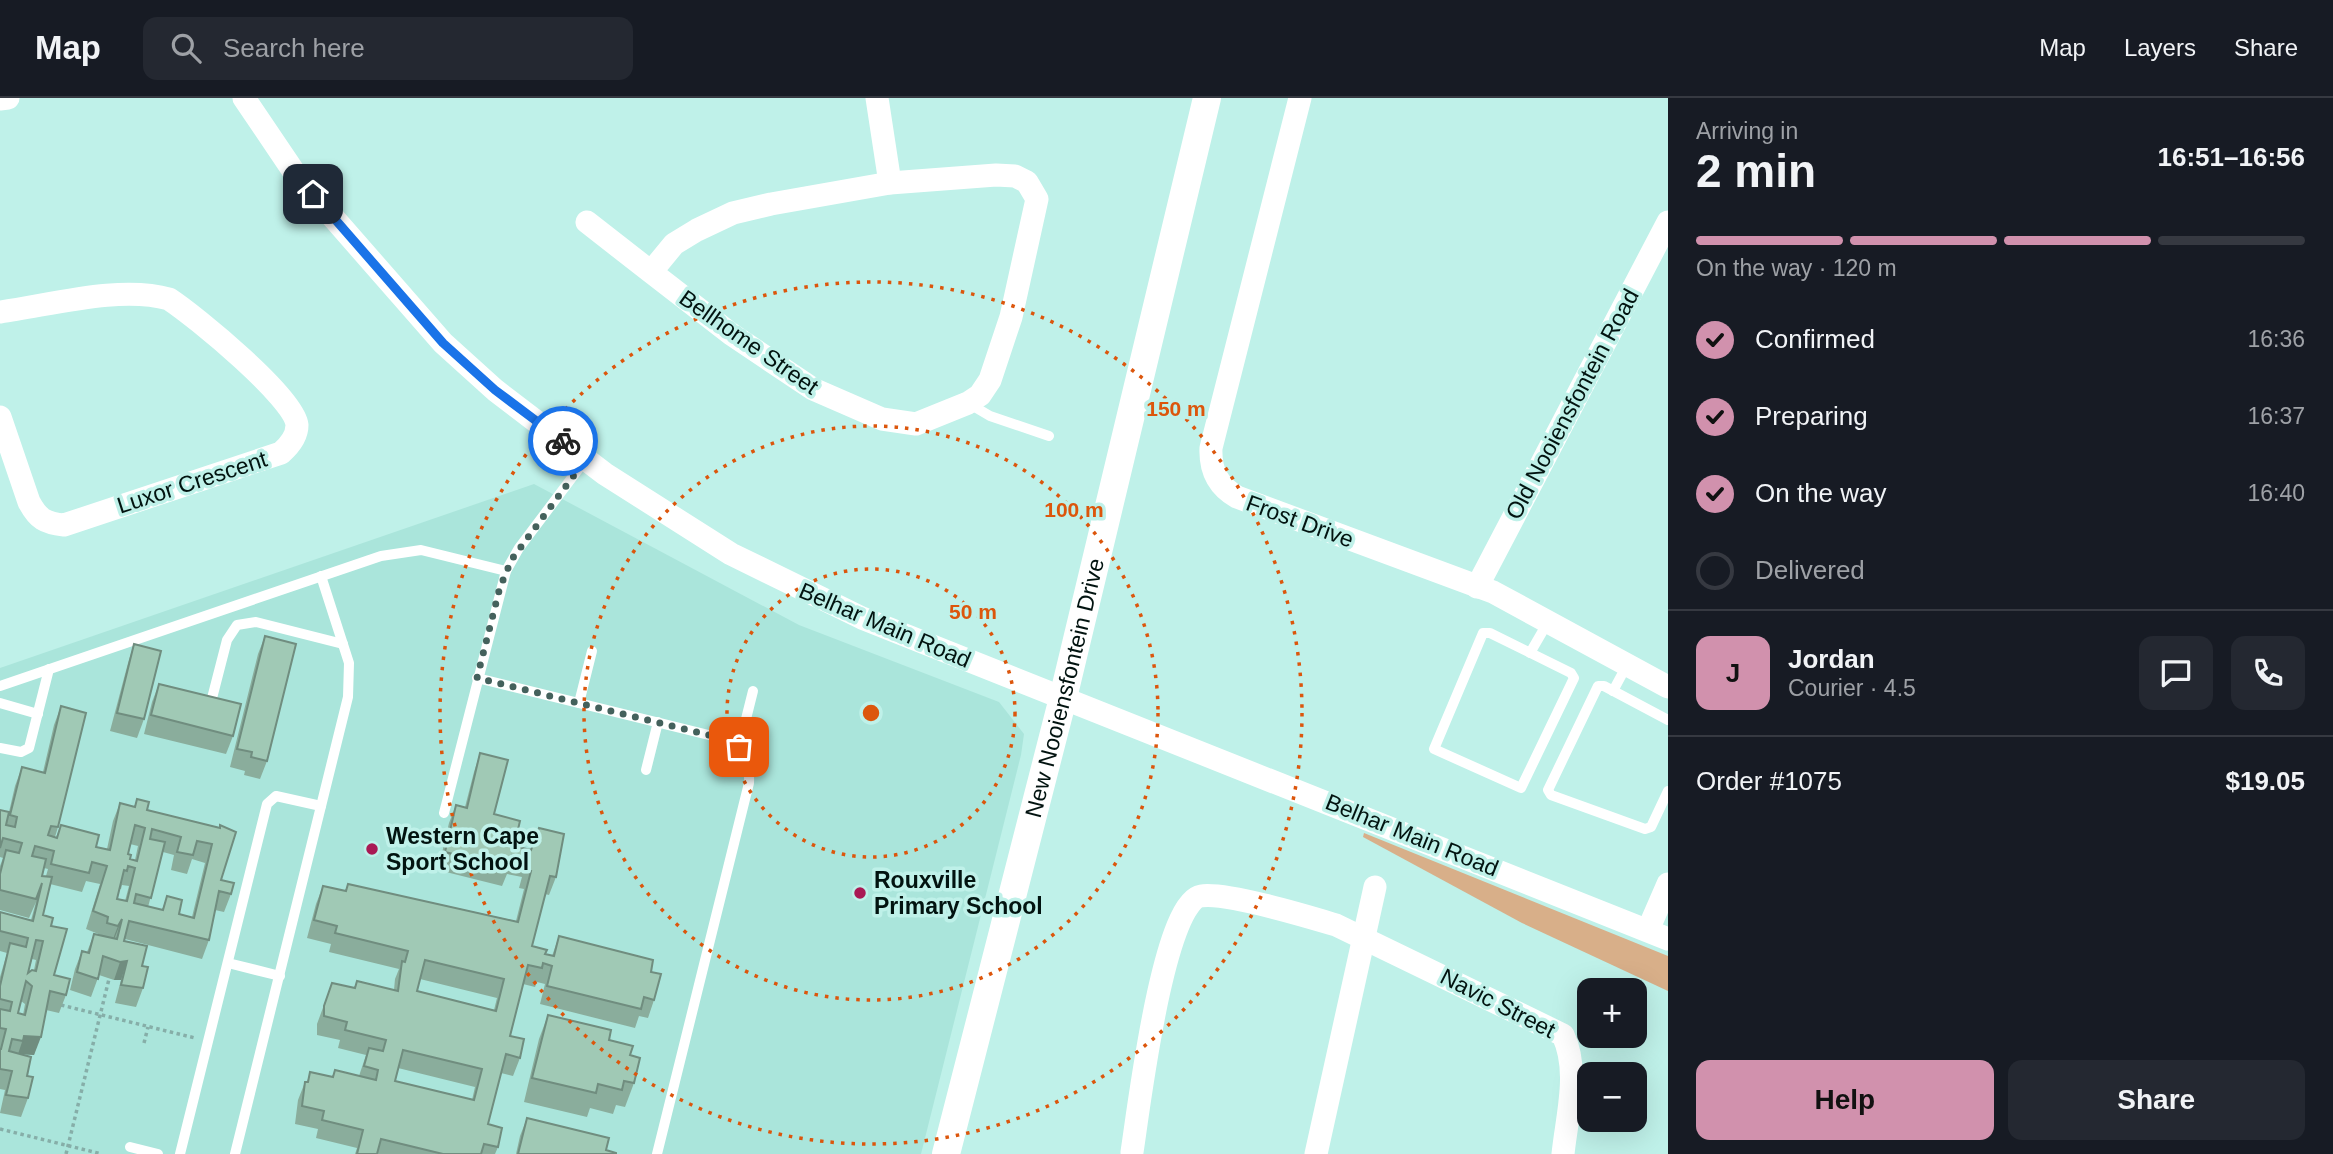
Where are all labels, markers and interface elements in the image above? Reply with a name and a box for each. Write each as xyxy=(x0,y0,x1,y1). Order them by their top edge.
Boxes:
search box xyxy=(143,17,633,80)
text: Map xyxy=(35,29,101,66)
icon: search xyxy=(167,29,205,67)
text: Search here xyxy=(223,33,365,63)
text: Map xyxy=(2039,34,2086,61)
text: Layers xyxy=(2124,34,2196,61)
text: Share xyxy=(2234,34,2298,61)
text: Arriving in xyxy=(1696,118,1798,144)
text: 16:51–16:56 xyxy=(2158,142,2305,172)
text: 2 min xyxy=(1696,145,1816,197)
pin xyxy=(283,164,343,224)
icon: home xyxy=(294,175,332,213)
text: On the way · 120 m xyxy=(1696,255,1897,281)
street label: Bellhome Street xyxy=(675,284,824,400)
street label: Old Nooiensfontein Road xyxy=(1500,284,1644,524)
icon: check xyxy=(1696,321,1734,359)
text: Confirmed xyxy=(1755,324,1875,354)
text: 16:36 xyxy=(2247,326,2305,352)
text: 150 m xyxy=(1146,397,1206,420)
icon: check xyxy=(1696,398,1734,436)
text: Preparing xyxy=(1755,401,1868,431)
text: 16:37 xyxy=(2247,403,2305,429)
courier xyxy=(528,406,598,476)
icon: bike xyxy=(544,422,582,460)
street label: Luxor Crescent xyxy=(114,445,271,518)
icon: check xyxy=(1696,475,1734,513)
text: On the way xyxy=(1755,478,1887,508)
text: 16:40 xyxy=(2247,480,2305,506)
street label: Frost Drive xyxy=(1243,490,1357,552)
text: 100 m xyxy=(1044,498,1104,521)
text: Delivered xyxy=(1755,555,1865,585)
street label: New Nooiensfontein Drive xyxy=(1020,556,1109,820)
street label: Belhar Main Road xyxy=(795,577,975,673)
text: 50 m xyxy=(949,600,997,623)
button: chat xyxy=(2139,636,2213,710)
button: phone xyxy=(2231,636,2305,710)
text: Jordan xyxy=(1788,644,1875,674)
text: J xyxy=(1726,658,1740,688)
text: Courier · 4.5 xyxy=(1788,675,1916,701)
centre of rings xyxy=(859,701,883,725)
pin xyxy=(709,717,769,777)
icon: bag xyxy=(720,728,758,766)
text: Order #1075 xyxy=(1696,766,1842,796)
text: $19.05 xyxy=(2225,766,2305,796)
street label: Belhar Main Road xyxy=(1322,788,1502,882)
place label: Western Cape Sport School xyxy=(386,823,539,875)
marker: Western Cape Sport School xyxy=(364,841,380,857)
place label: Rouxville Primary School xyxy=(874,867,1043,919)
marker: Rouxville Primary School xyxy=(852,885,868,901)
street label: Navic Street xyxy=(1436,963,1560,1043)
map controls xyxy=(1577,978,1647,1132)
button: + xyxy=(1577,978,1647,1048)
button: Help xyxy=(1696,1060,1994,1140)
button: Share xyxy=(2008,1060,2305,1140)
button: − xyxy=(1577,1062,1647,1132)

